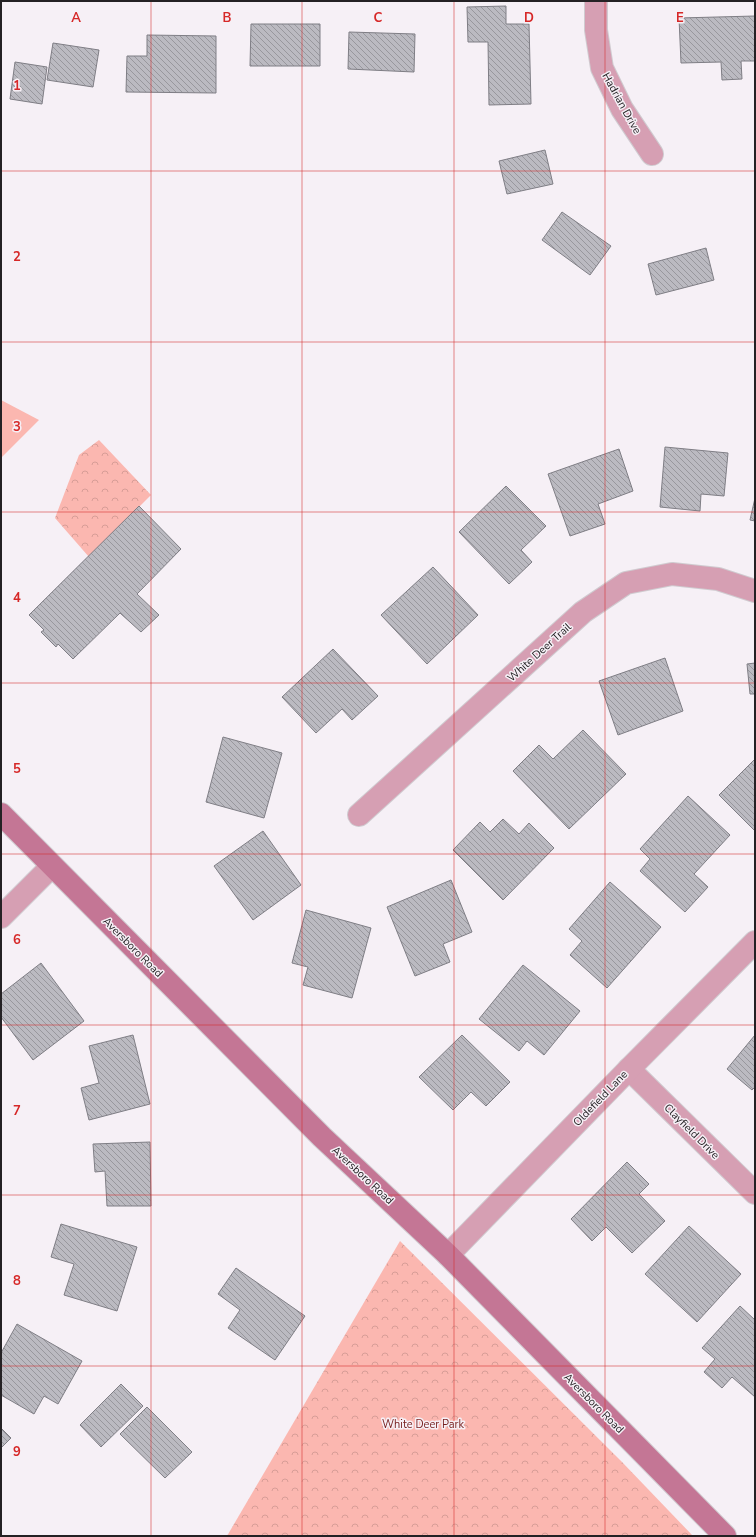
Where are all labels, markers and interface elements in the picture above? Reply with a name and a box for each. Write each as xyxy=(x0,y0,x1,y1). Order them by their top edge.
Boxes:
text: A xyxy=(71,9,81,27)
text: B xyxy=(223,9,232,27)
text: C xyxy=(374,9,383,27)
text: D xyxy=(524,9,534,27)
text: E xyxy=(676,9,684,27)
street label: Hadrian Drive xyxy=(598,70,645,137)
text: 1 xyxy=(13,77,21,95)
text: 2 xyxy=(13,248,21,266)
text: 3 xyxy=(13,418,21,436)
text: 4 xyxy=(13,589,21,607)
street label: White Deer Trail xyxy=(504,619,575,685)
text: 5 xyxy=(13,760,21,778)
street label: Aversboro Road xyxy=(99,914,166,981)
text: 6 xyxy=(13,931,21,949)
street label: Oldefield Lane xyxy=(570,1067,631,1130)
street label: Clayfield Drive xyxy=(661,1100,723,1162)
text: 7 xyxy=(13,1102,21,1120)
street label: Aversboro Road xyxy=(329,1143,397,1208)
text: 8 xyxy=(13,1272,21,1290)
street label: Aversboro Road xyxy=(560,1370,627,1437)
park label: White Deer Park xyxy=(382,1417,464,1432)
text: 9 xyxy=(13,1443,21,1461)

